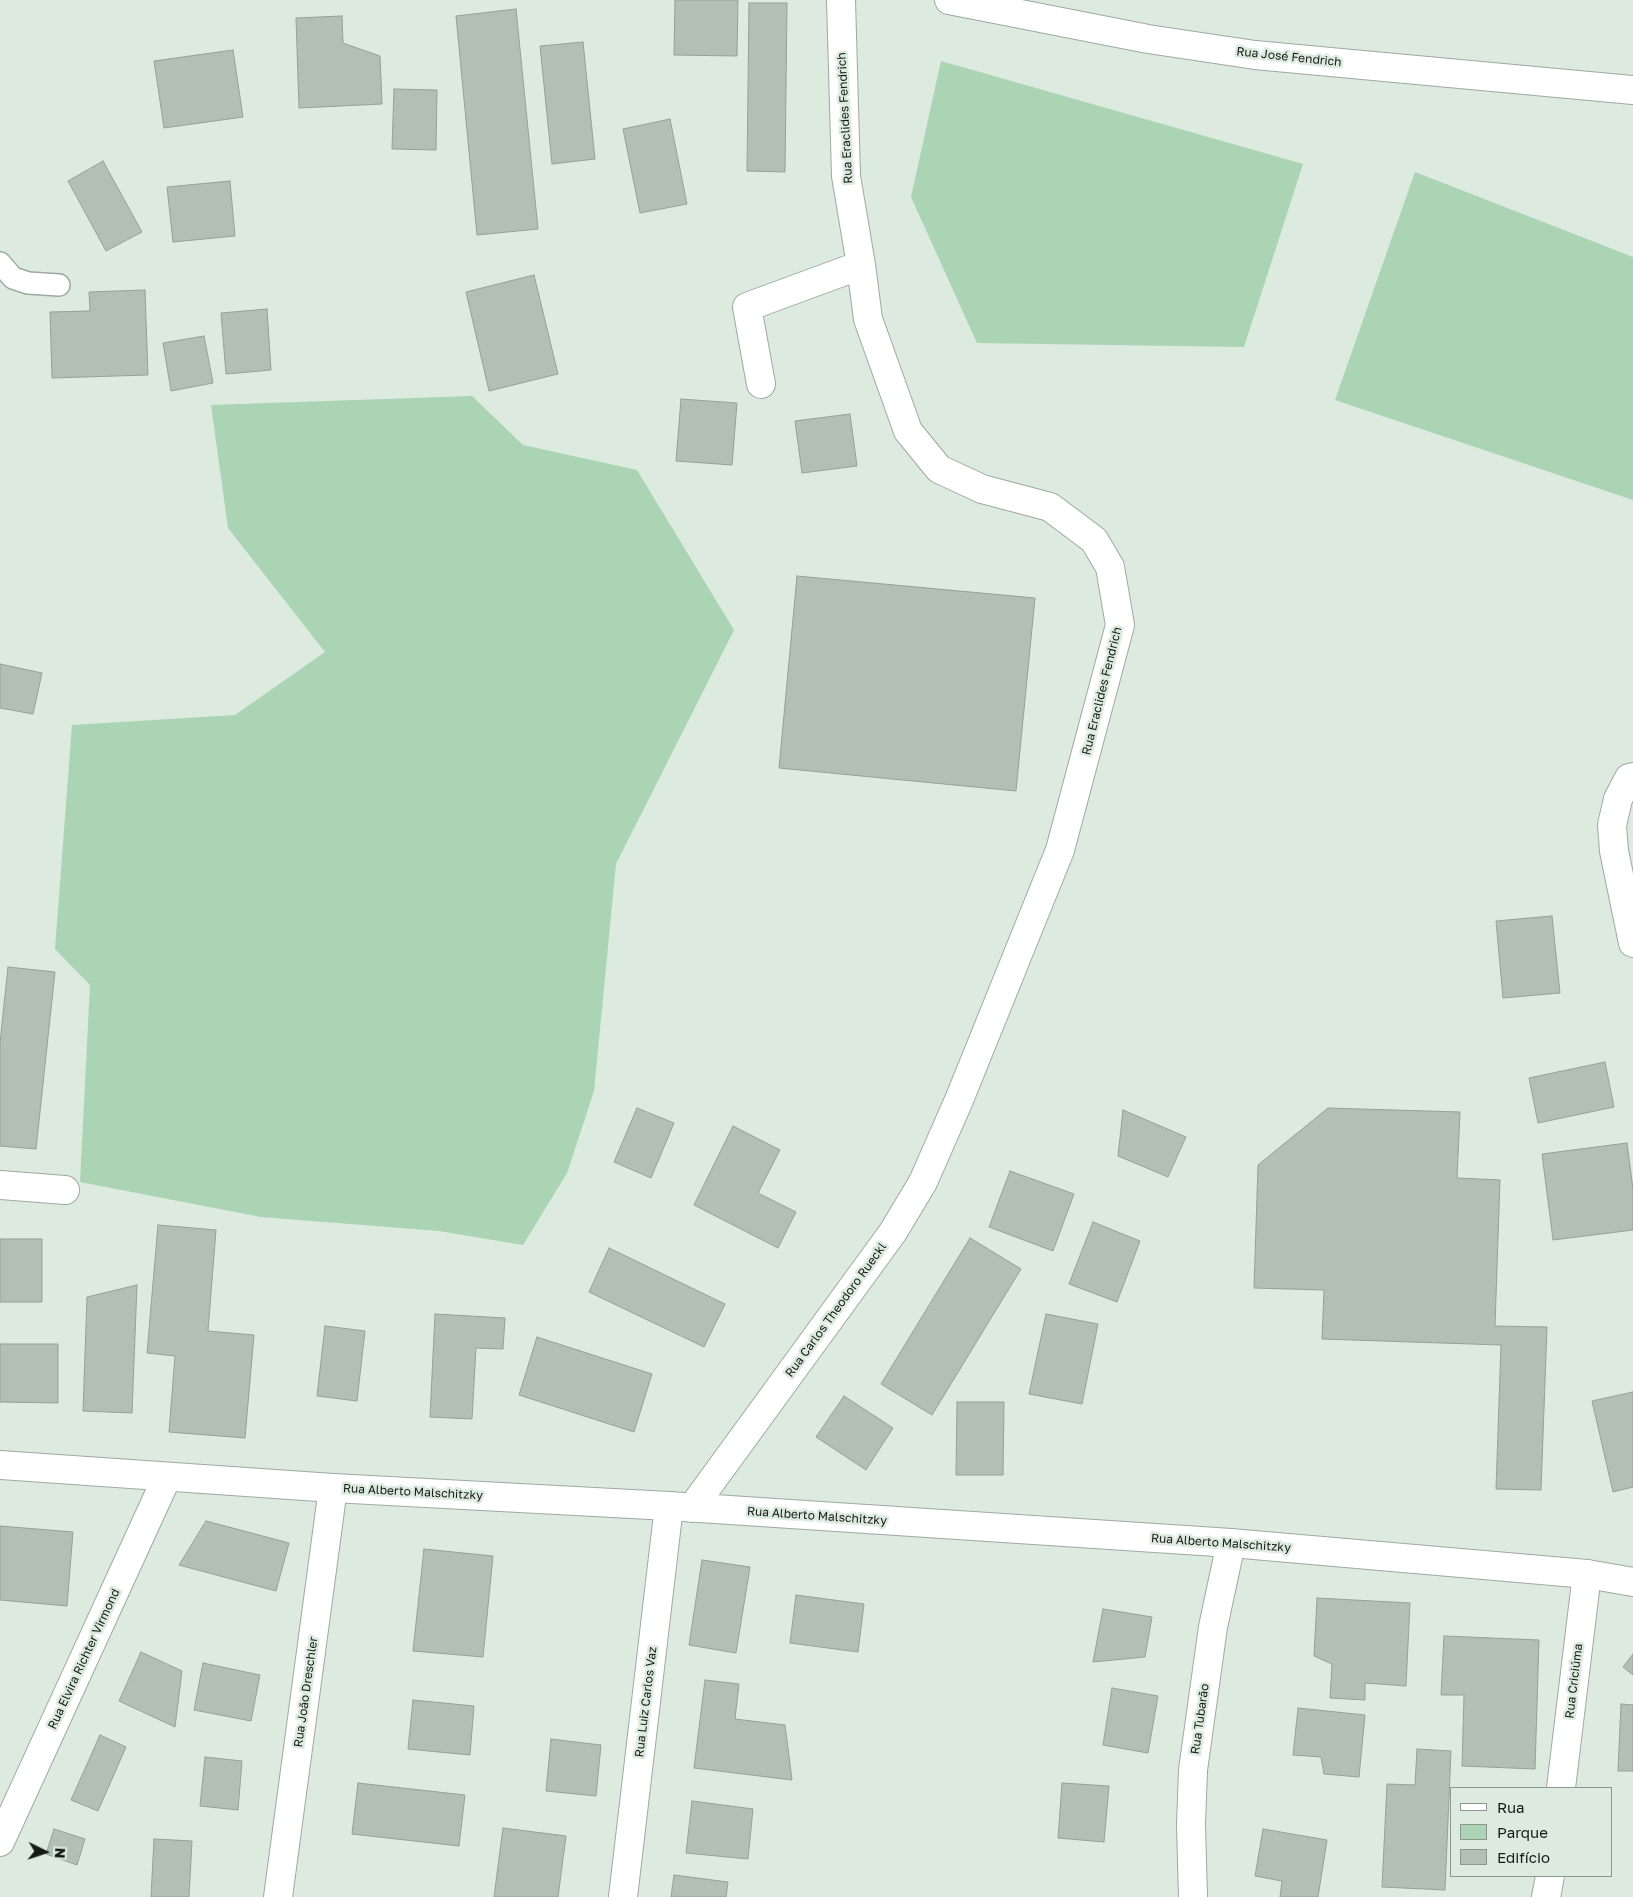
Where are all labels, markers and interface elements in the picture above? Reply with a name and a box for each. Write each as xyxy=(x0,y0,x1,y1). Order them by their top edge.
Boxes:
street label: Rua José Fendrich xyxy=(1236,44,1342,70)
street label: Rua Eraclides Fendrich xyxy=(834,52,856,184)
street label: Rua Eraclides Fendrich xyxy=(1079,625,1125,757)
street label: Rua Carlos Theodoro Rueckl xyxy=(782,1240,890,1380)
street label: Rua Alberto Malschitzky xyxy=(343,1481,483,1503)
street label: Rua Alberto Malschitzky xyxy=(747,1504,887,1528)
street label: Rua Alberto Malschitzky xyxy=(1151,1531,1291,1555)
street label: Rua Elvira Richter Virmond xyxy=(45,1586,123,1732)
street label: Rua João Dreschler xyxy=(291,1636,321,1748)
street label: Rua Criciúma xyxy=(1562,1643,1586,1719)
street label: Rua Luiz Carlos Vaz xyxy=(632,1646,660,1758)
street label: Rua Tubarão xyxy=(1188,1683,1212,1755)
legend xyxy=(1450,1787,1613,1877)
text: Rua xyxy=(1497,1798,1524,1816)
text: Parque xyxy=(1497,1823,1548,1841)
north arrow xyxy=(20,1827,70,1877)
text: N xyxy=(52,1847,69,1859)
text: Edifício xyxy=(1497,1848,1550,1866)

